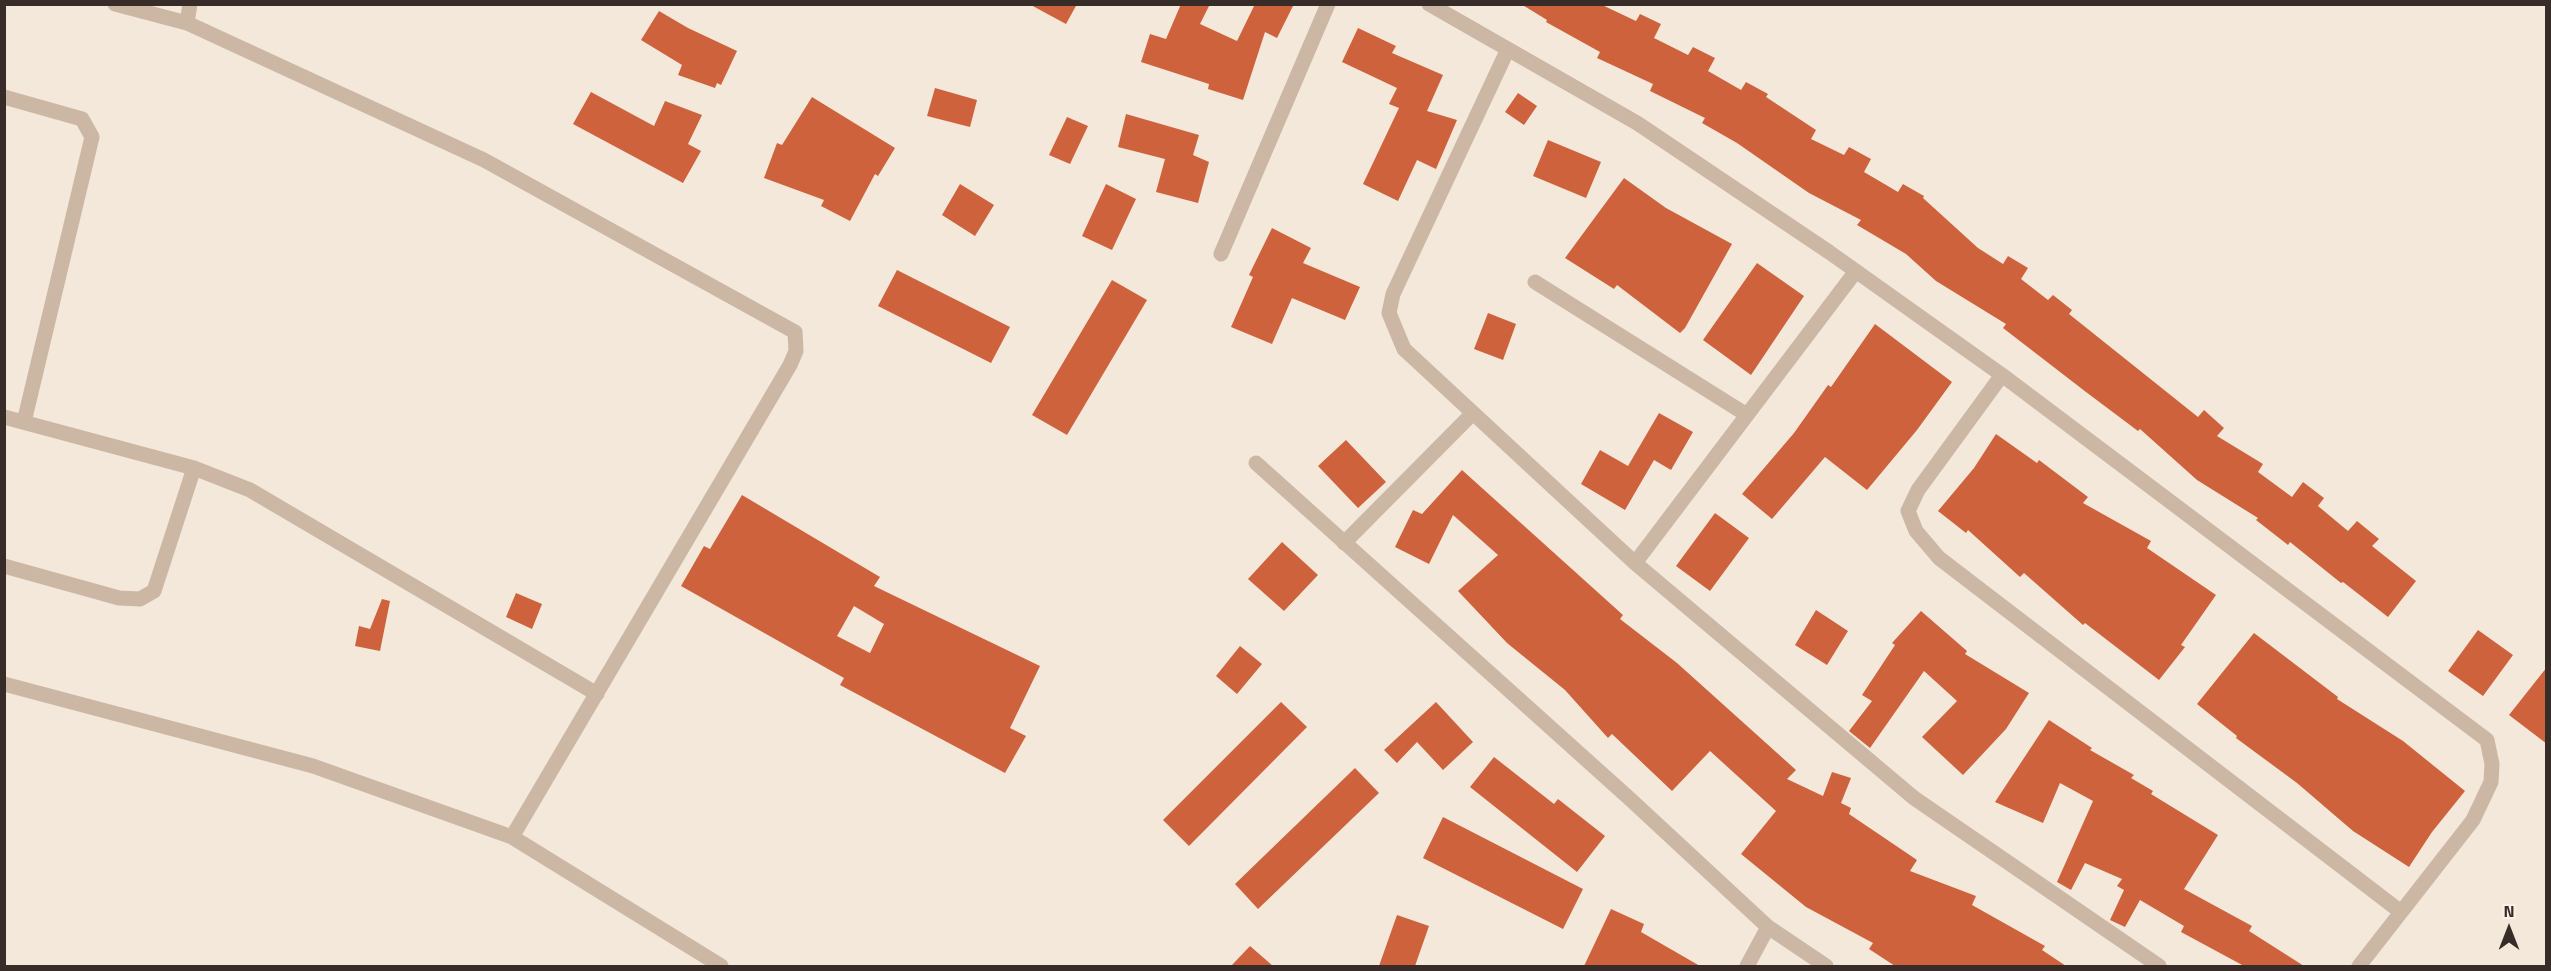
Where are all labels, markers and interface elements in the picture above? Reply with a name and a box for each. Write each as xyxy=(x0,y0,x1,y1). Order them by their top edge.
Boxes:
north arrow xyxy=(2479,899,2539,959)
text: N xyxy=(2503,899,2515,923)

